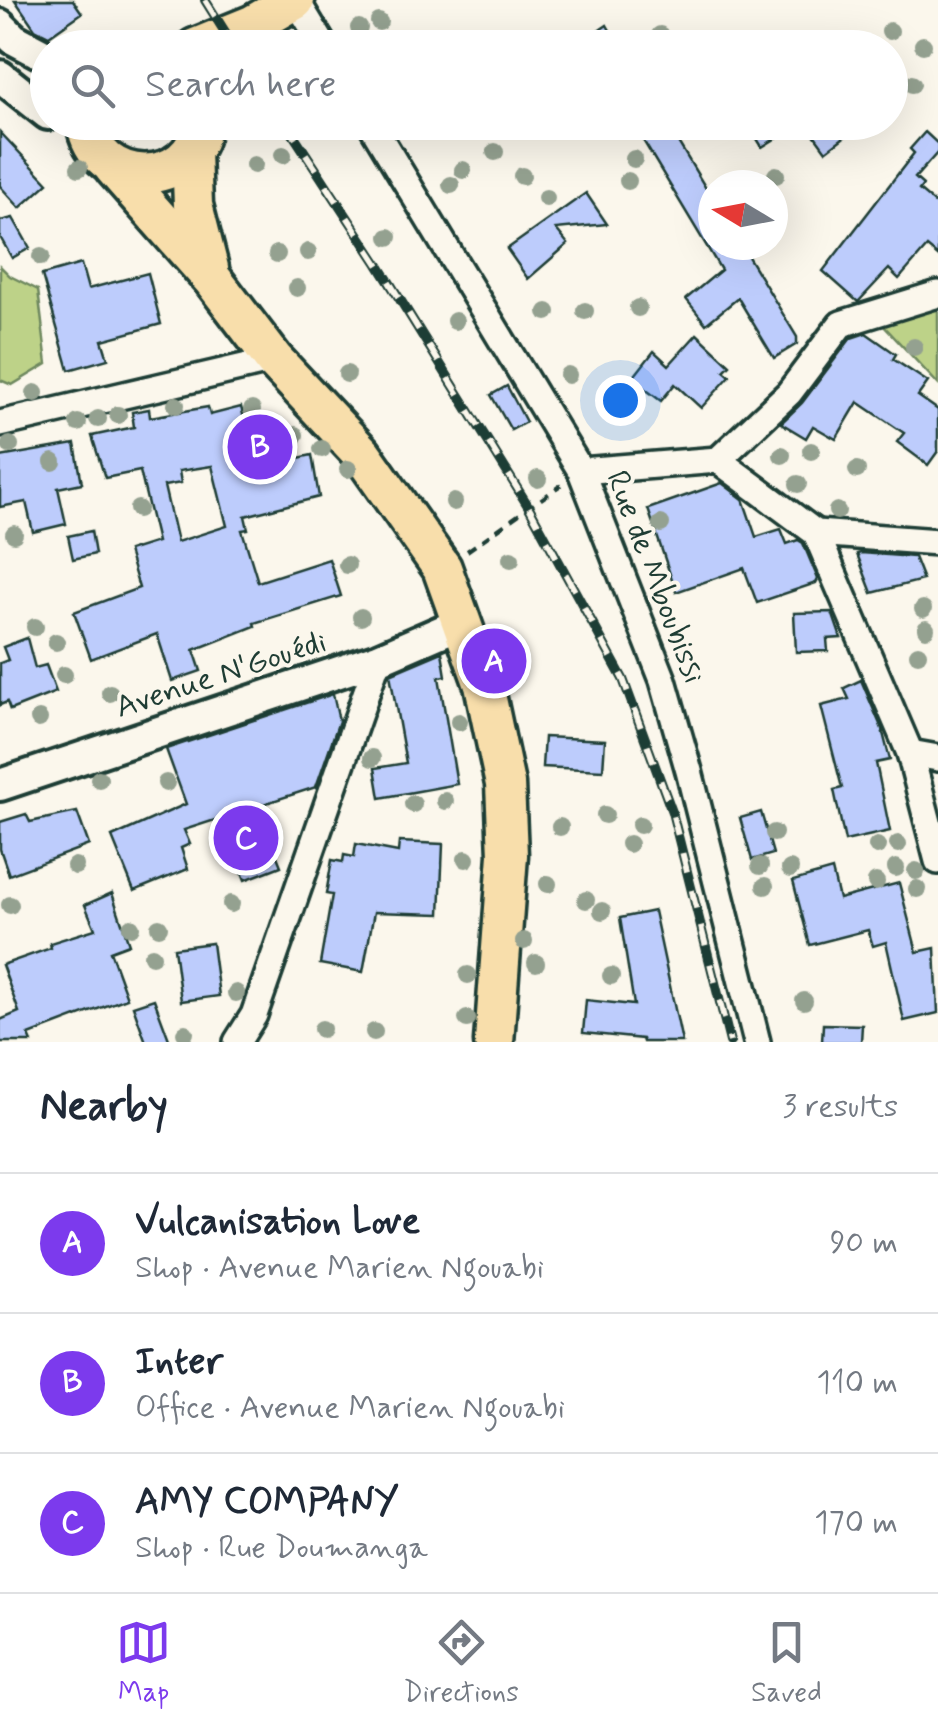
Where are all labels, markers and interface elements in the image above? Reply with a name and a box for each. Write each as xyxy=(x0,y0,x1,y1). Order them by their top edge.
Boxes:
search box xyxy=(30,30,908,140)
icon: search xyxy=(65,58,120,113)
text: Search here xyxy=(145,61,336,110)
north arrow xyxy=(698,170,788,260)
your location xyxy=(595,375,646,426)
pin: B xyxy=(228,410,292,484)
street label: Rue de Mboubissi xyxy=(595,465,715,689)
street label: Avenue N'Gouédi xyxy=(110,621,332,729)
pin: A xyxy=(462,624,526,698)
pin: C xyxy=(214,800,278,876)
text: Nearby xyxy=(40,1080,168,1135)
text: 3 results xyxy=(782,1086,898,1128)
text: Vulcanisation Love xyxy=(135,1198,420,1247)
text: A xyxy=(62,1222,83,1264)
text: 90 m xyxy=(830,1222,898,1264)
text: Shop · Avenue Marien Ngouabi xyxy=(135,1247,544,1289)
text: Inter xyxy=(135,1338,223,1387)
text: B xyxy=(62,1362,83,1404)
text: 110 m xyxy=(817,1362,898,1404)
text: Office · Avenue Marien Ngouabi xyxy=(135,1387,565,1429)
text: AMY COMPANY xyxy=(135,1478,399,1527)
text: C xyxy=(61,1502,84,1544)
text: 170 m xyxy=(814,1502,898,1544)
text: Shop · Rue Doumanga xyxy=(135,1527,428,1569)
tab: Map xyxy=(116,1615,171,1712)
tab: Directions xyxy=(404,1615,519,1712)
tab: Saved xyxy=(751,1615,822,1712)

